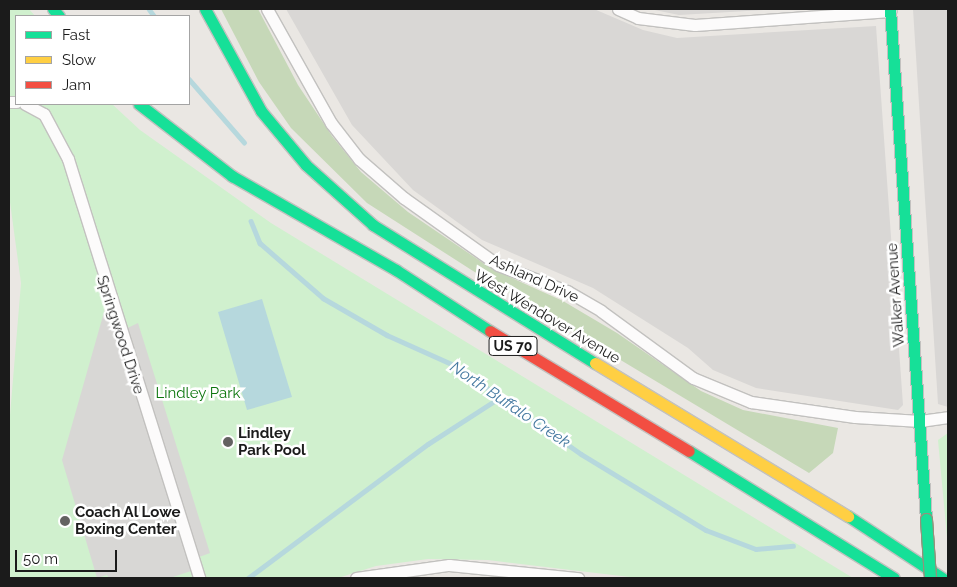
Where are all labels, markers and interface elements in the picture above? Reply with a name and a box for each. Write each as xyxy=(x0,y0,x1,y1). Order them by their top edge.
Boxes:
legend xyxy=(15,15,190,105)
text: Fast xyxy=(62,26,90,44)
text: Slow xyxy=(62,51,96,69)
text: Jam xyxy=(62,76,91,94)
street label: Walker Avenue xyxy=(883,242,909,348)
street label: Ashland Drive xyxy=(487,251,581,307)
street label: West Wendover Avenue xyxy=(470,266,624,368)
street label: Springwood Drive xyxy=(92,273,148,397)
road number: US 70 xyxy=(488,334,538,358)
water label: North Buffalo Creek xyxy=(446,358,574,452)
park label: Lindley Park xyxy=(155,385,241,403)
place label: Lindley Park Pool xyxy=(238,424,306,459)
marker: Lindley Park Pool xyxy=(222,436,234,448)
place label: Coach Al Lowe Boxing Center xyxy=(75,503,181,538)
marker: Coach Al Lowe Boxing Center xyxy=(59,515,71,527)
scale bar xyxy=(18,540,120,572)
text: 50 m xyxy=(23,550,58,568)

